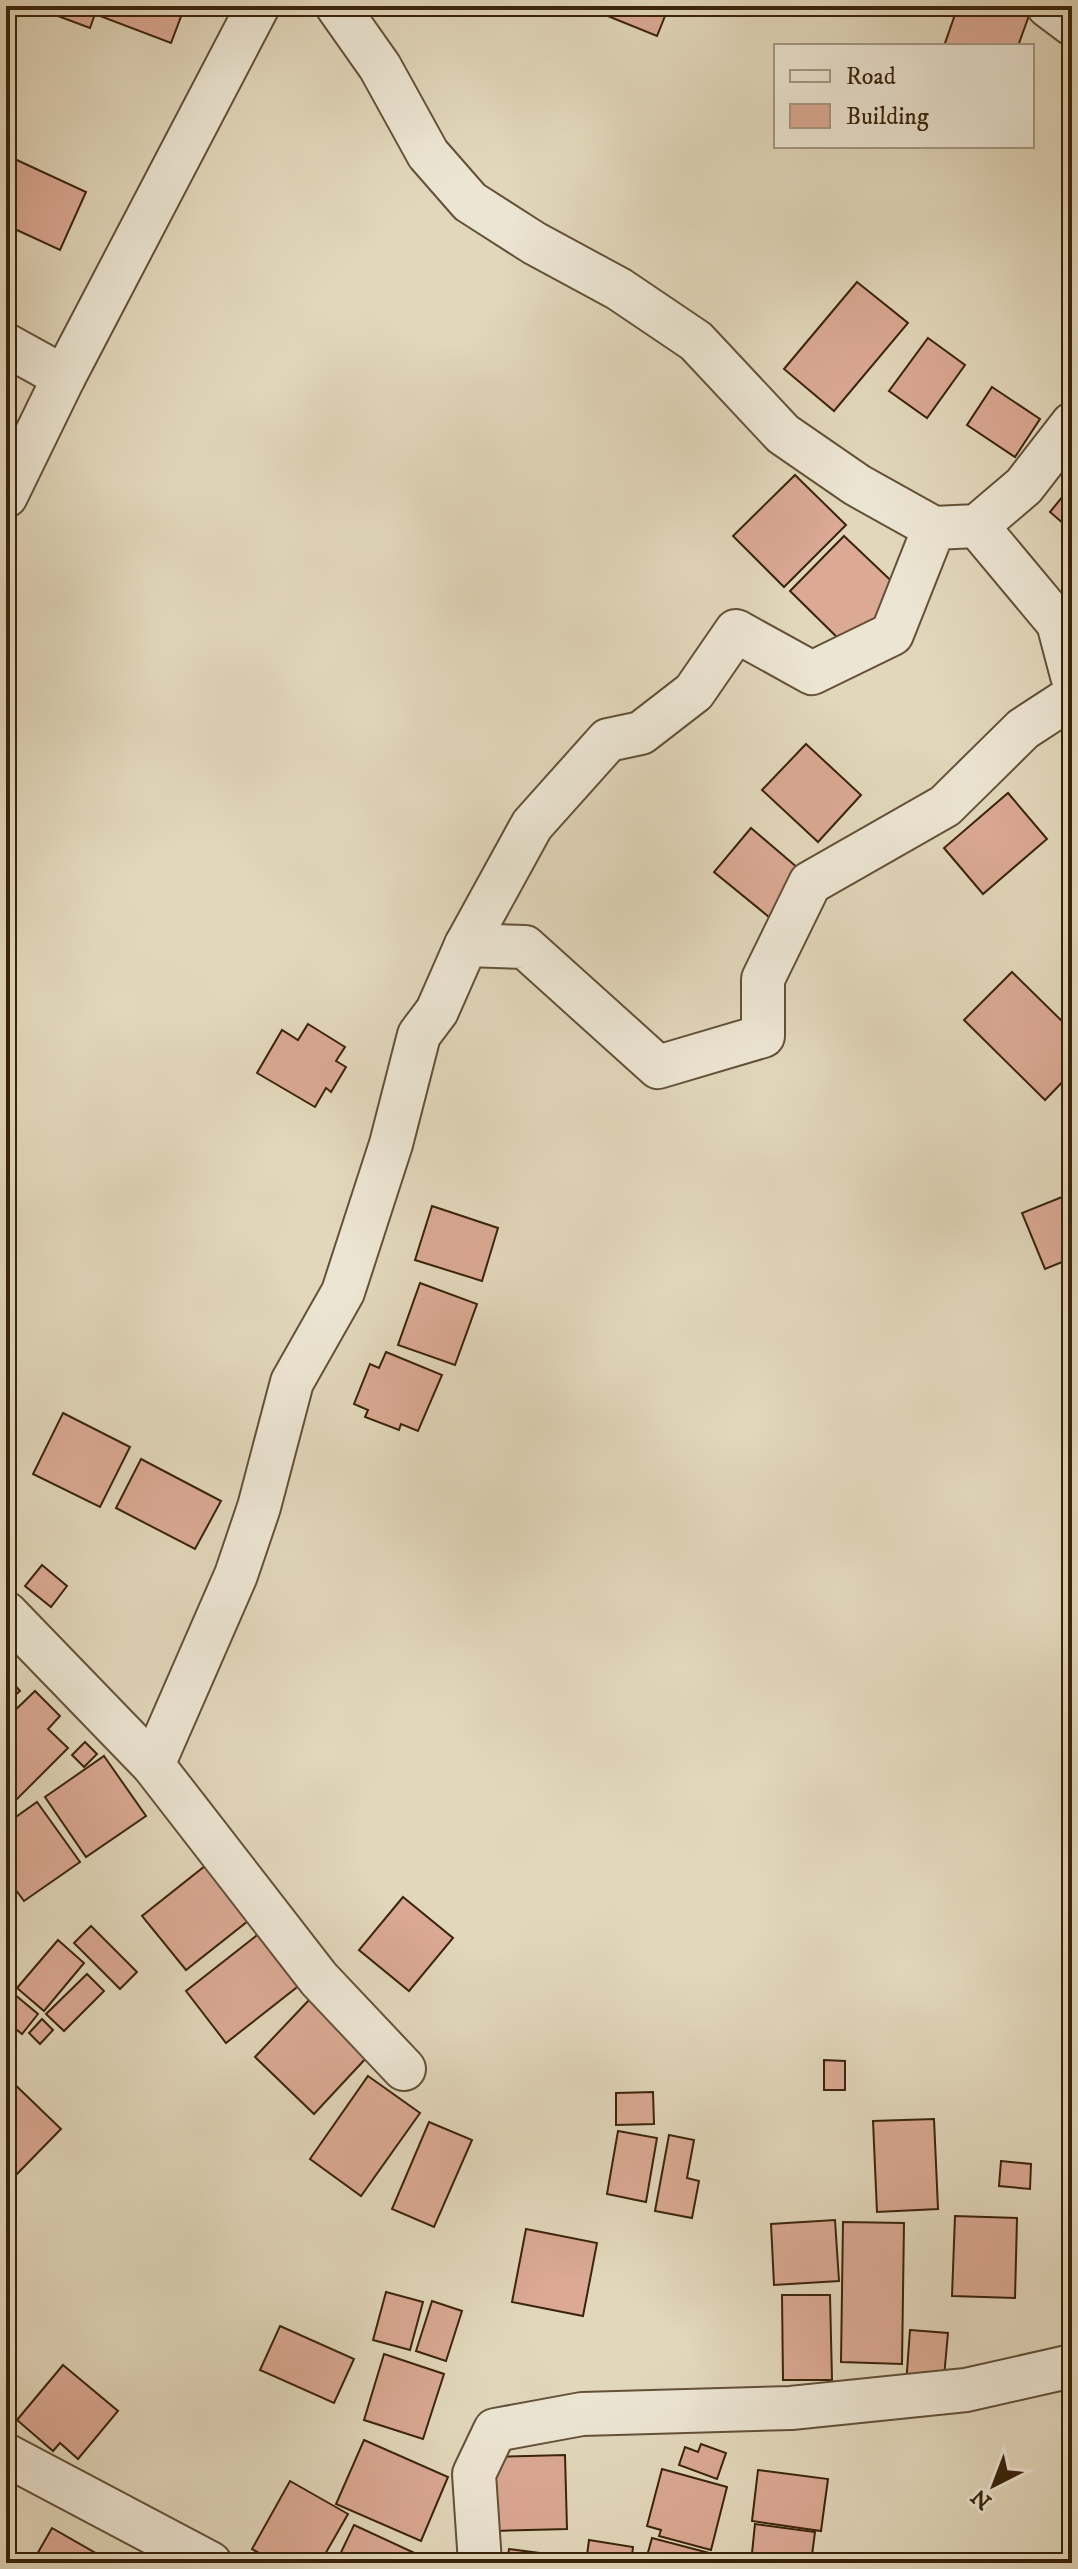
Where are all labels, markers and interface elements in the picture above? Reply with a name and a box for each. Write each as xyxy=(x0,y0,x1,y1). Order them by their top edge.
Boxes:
legend xyxy=(774,44,1034,148)
text: Road xyxy=(846,62,896,92)
text: Building xyxy=(846,102,929,132)
north arrow xyxy=(954,2445,1034,2525)
text: N xyxy=(966,2483,997,2515)

